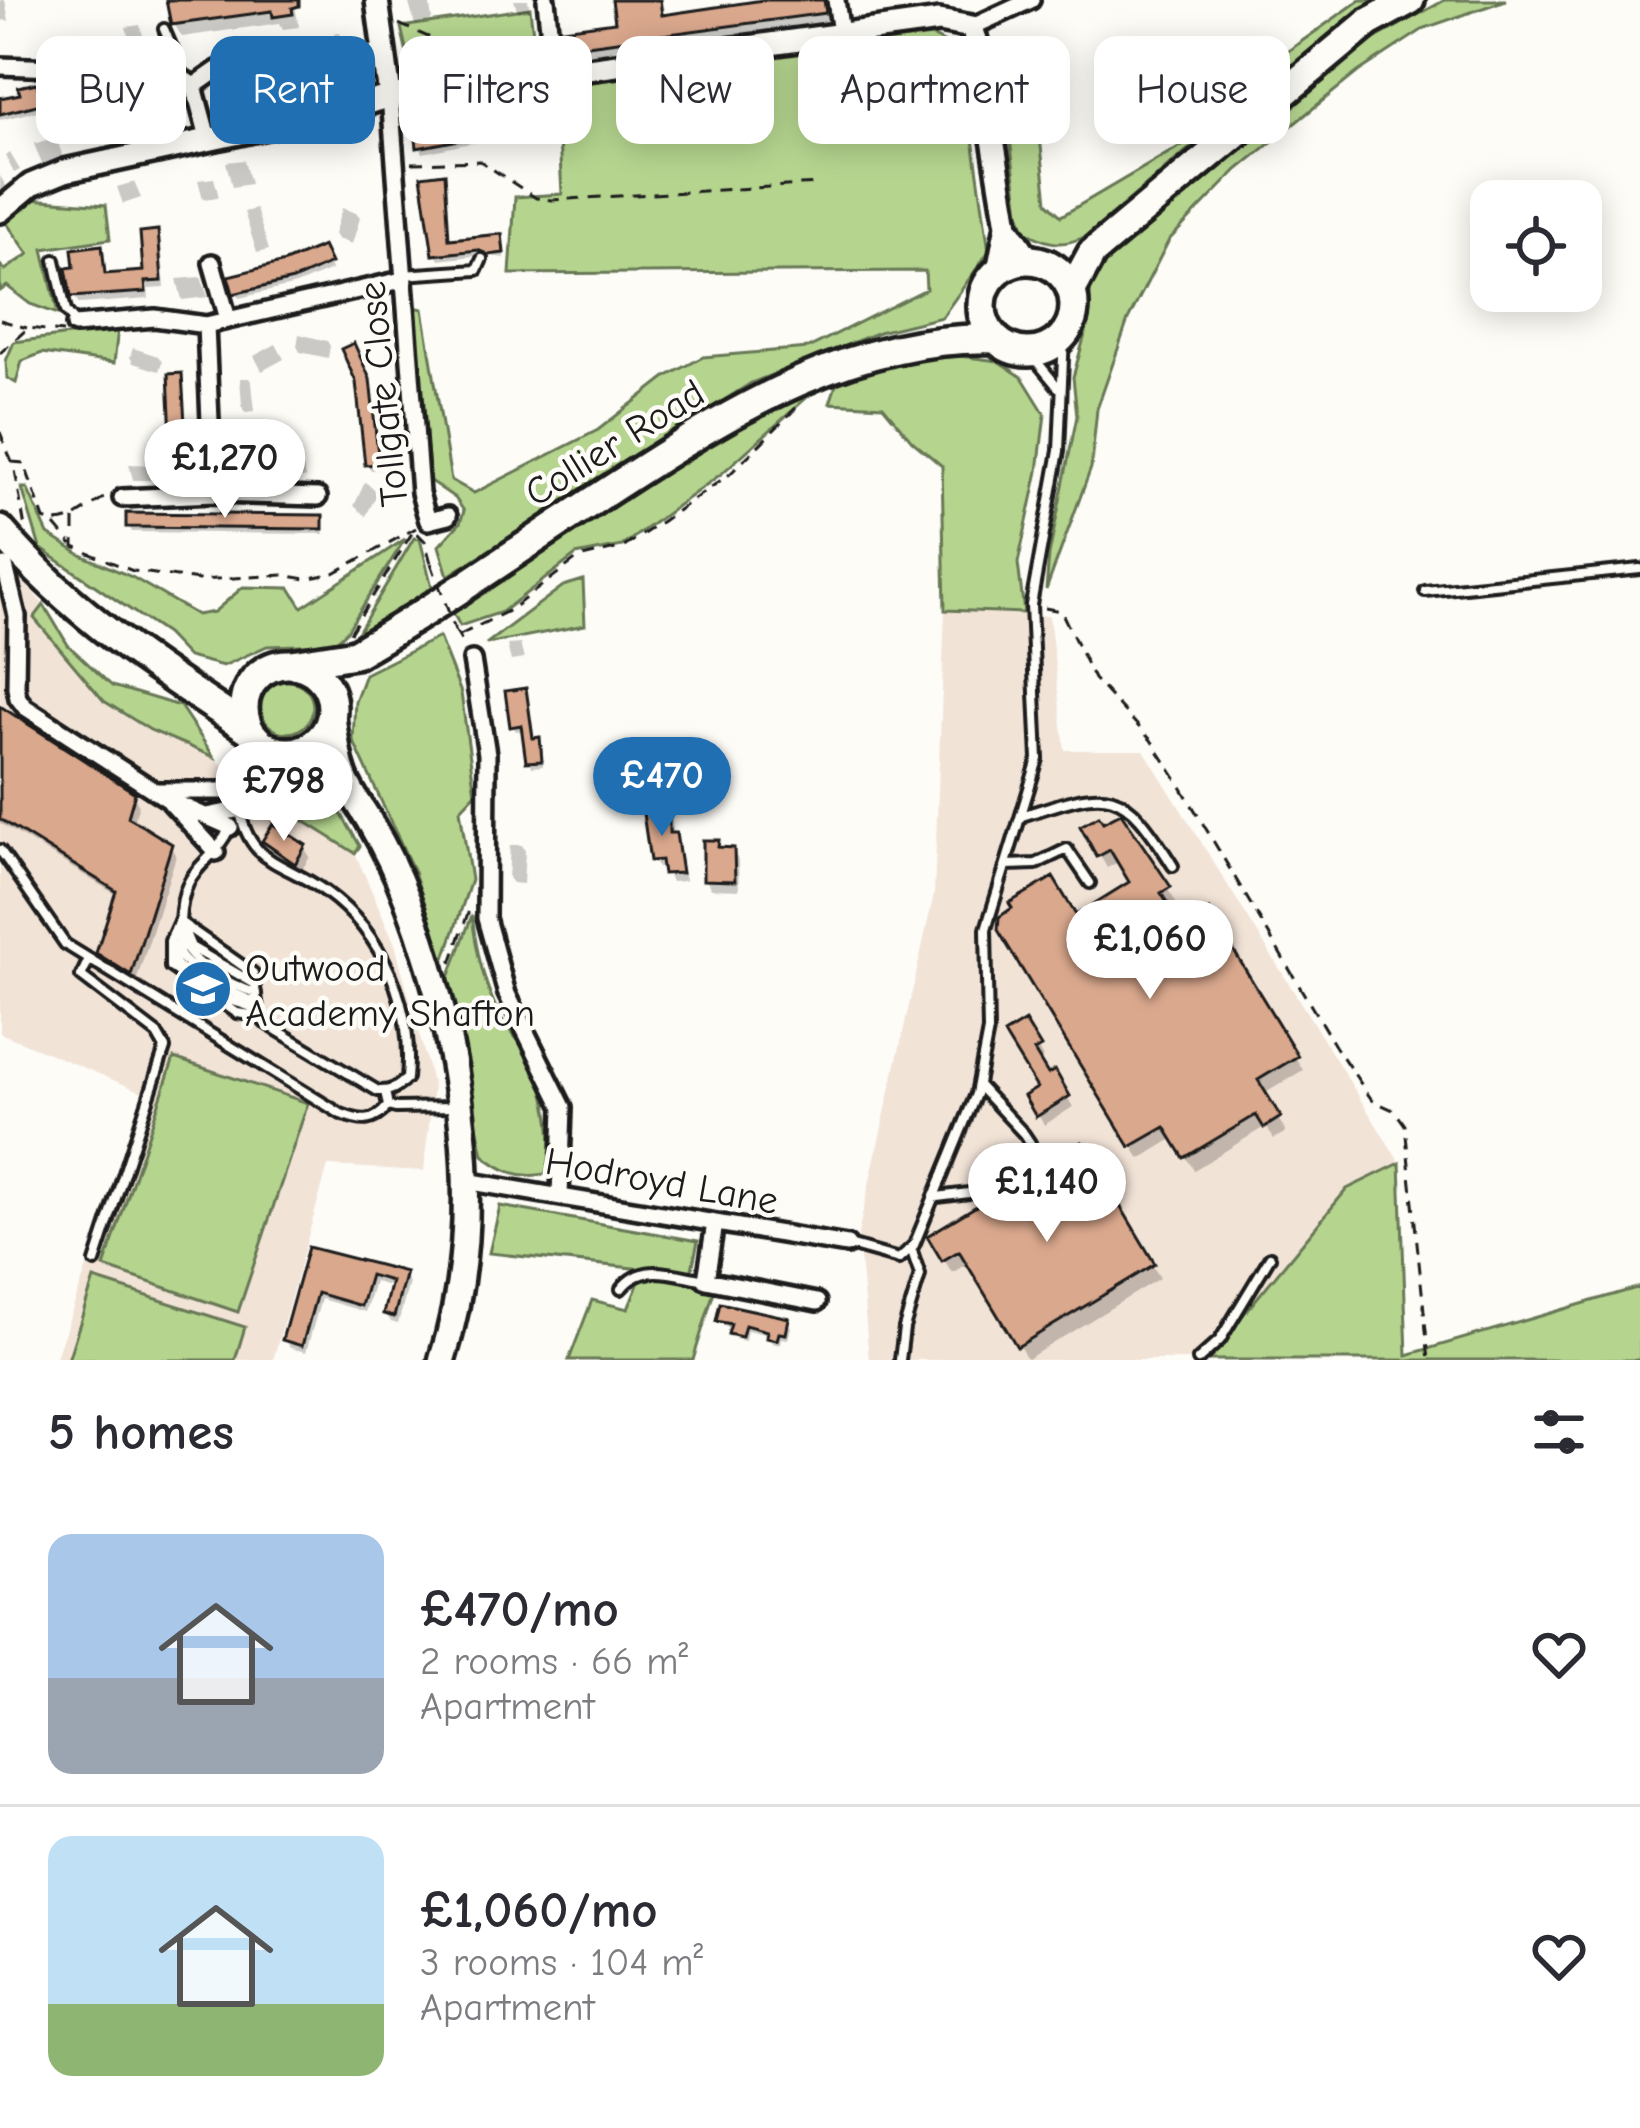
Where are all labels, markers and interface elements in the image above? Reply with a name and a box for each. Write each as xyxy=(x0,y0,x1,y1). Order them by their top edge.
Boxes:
chip: Buy xyxy=(36,36,186,144)
chip: Rent xyxy=(210,36,375,144)
chip: Filters xyxy=(399,36,592,144)
chip: New xyxy=(616,36,774,144)
chip: Apartment xyxy=(798,36,1070,144)
chip: House xyxy=(1094,36,1290,144)
map controls xyxy=(1470,180,1602,312)
button: locate xyxy=(1470,180,1602,312)
street label: Tollgate Close xyxy=(349,279,418,509)
street label: Collier Road xyxy=(517,370,713,516)
pin: £1,270 xyxy=(127,419,323,521)
text: £1,270 xyxy=(171,435,279,480)
pin: £470 xyxy=(591,737,733,839)
pin: £798 xyxy=(213,742,355,844)
text: £470 xyxy=(620,753,704,798)
text: £798 xyxy=(243,758,325,803)
pin: £1,060 xyxy=(1052,900,1248,1002)
text: £1,060 xyxy=(1093,916,1207,961)
place label: Outwood Academy Shafton xyxy=(245,946,535,1036)
school or university icon: Outwood Academy Shafton xyxy=(172,958,234,1020)
street label: Hodroyd Lane xyxy=(542,1139,782,1224)
pin: £1,140 xyxy=(949,1143,1145,1245)
text: £1,140 xyxy=(995,1159,1099,1204)
icon: filters xyxy=(1526,1399,1592,1465)
text: 5 homes xyxy=(48,1403,234,1462)
text: £470/mo xyxy=(420,1580,619,1639)
icon: home xyxy=(144,1582,288,1726)
icon: heart xyxy=(1526,1621,1592,1687)
text: 2 rooms · 66 m² xyxy=(420,1639,688,1684)
text: Apartment xyxy=(420,1684,595,1729)
text: £1,060/mo xyxy=(420,1881,658,1940)
icon: home xyxy=(144,1884,288,2028)
icon: heart xyxy=(1526,1923,1592,1989)
text: 3 rooms · 104 m² xyxy=(420,1940,703,1985)
text: Apartment xyxy=(420,1985,595,2030)

